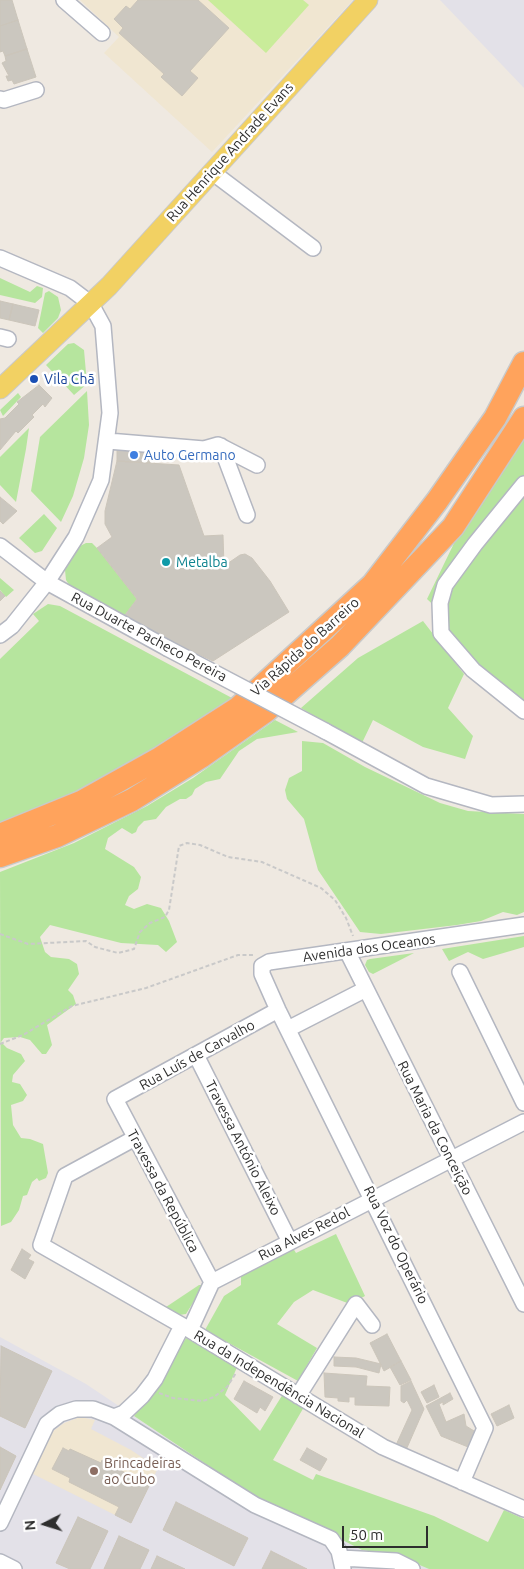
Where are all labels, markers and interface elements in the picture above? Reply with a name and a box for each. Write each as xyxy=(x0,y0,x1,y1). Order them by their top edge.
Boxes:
street label: Rua Henrique Andrade Evans xyxy=(163,79,297,225)
place label: Vila Chã xyxy=(44,371,95,387)
marker: Vila Chã xyxy=(28,373,40,385)
place label: Auto Germano xyxy=(144,447,236,463)
marker: Auto Germano xyxy=(128,449,140,461)
place label: Metalba xyxy=(176,554,228,570)
marker: Metalba xyxy=(160,556,172,568)
street label: Rua Duarte Pacheco Pereira xyxy=(68,589,230,685)
street label: Via Rápida do Barreiro xyxy=(247,594,363,700)
street label: Avenida dos Oceanos xyxy=(302,930,436,966)
street label: Rua Luís de Carvalho xyxy=(136,1016,258,1094)
street label: Rua Maria da Conceição xyxy=(394,1058,476,1198)
street label: Travessa António Aleixo xyxy=(202,1078,284,1218)
street label: Travessa da República xyxy=(123,1127,203,1255)
street label: Rua Voz do Operário xyxy=(360,1183,432,1307)
street label: Rua Alves Redol xyxy=(256,1204,352,1264)
street label: Rua da Independência Nacional xyxy=(191,1326,367,1442)
place label: Brincadeiras ao Cubo xyxy=(104,1455,181,1488)
marker: Brincadeiras ao Cubo xyxy=(88,1465,100,1477)
north arrow xyxy=(20,1499,70,1549)
scale bar xyxy=(344,1516,430,1548)
text: N xyxy=(22,1519,38,1531)
text: 50 m xyxy=(350,1526,383,1543)

